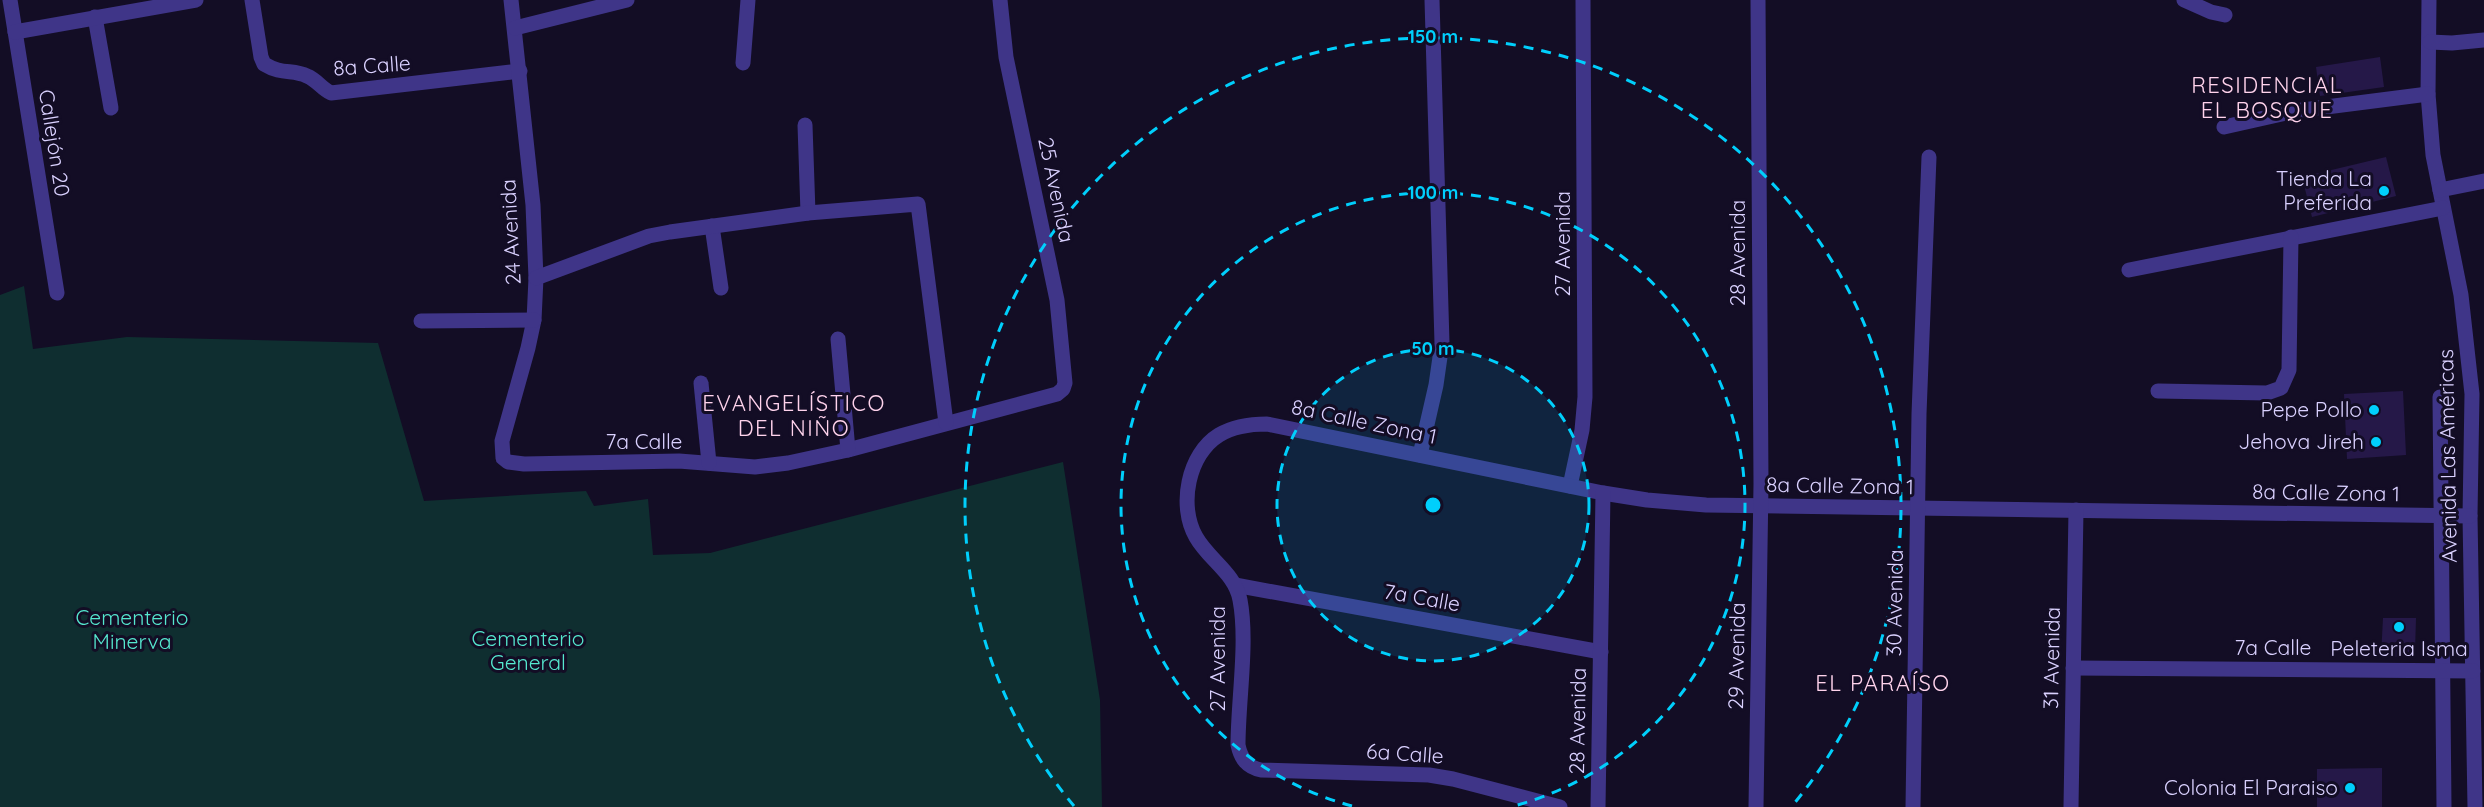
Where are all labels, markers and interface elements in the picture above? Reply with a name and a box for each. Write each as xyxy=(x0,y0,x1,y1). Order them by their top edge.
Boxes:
text: 150 m xyxy=(1408,25,1458,48)
street label: 8a Calle xyxy=(332,49,412,81)
district label: RESIDENCIAL EL BOSQUE xyxy=(2191,71,2343,124)
street label: Callejón 20 xyxy=(34,87,76,198)
street label: 25 Avenida xyxy=(1033,135,1081,245)
place label: Tienda La Preferida xyxy=(2276,165,2372,215)
street label: 24 Avenida xyxy=(494,178,526,286)
text: 100 m xyxy=(1408,181,1458,204)
marker: Tienda La Preferida xyxy=(2377,184,2391,198)
street label: 27 Avenida xyxy=(1549,191,1575,297)
street label: 28 Avenida xyxy=(1724,200,1750,306)
text: 50 m xyxy=(1411,337,1455,360)
street label: Avenida Las Américas xyxy=(2432,349,2462,563)
district label: EVANGELÍSTICO DEL NIÑO xyxy=(702,389,886,442)
street label: 8a Calle Zona 1 xyxy=(1289,393,1439,449)
place label: Pepe Pollo xyxy=(2260,396,2362,422)
marker: Pepe Pollo xyxy=(2367,403,2381,417)
street label: 7a Calle xyxy=(606,428,683,454)
place label: Jehova Jireh xyxy=(2238,428,2364,454)
marker: Jehova Jireh xyxy=(2369,435,2383,449)
street label: 8a Calle Zona 1 xyxy=(1766,471,1914,499)
street label: 8a Calle Zona 1 xyxy=(2252,478,2400,506)
centre of rings xyxy=(1423,495,1443,515)
street label: 30 Avenida xyxy=(1880,549,1908,657)
street label: 7a Calle xyxy=(1382,578,1462,617)
street label: 29 Avenida xyxy=(1722,602,1750,710)
park label: Cementerio Minerva xyxy=(76,604,188,654)
street label: 27 Avenida xyxy=(1204,606,1230,712)
street label: 31 Avenida xyxy=(2037,607,2065,709)
marker: Peleteria Isma xyxy=(2392,620,2406,634)
park label: Cementerio General xyxy=(472,625,584,675)
street label: 7a Calle xyxy=(2235,634,2312,660)
place label: Peleteria Isma xyxy=(2330,635,2468,661)
street label: 28 Avenida xyxy=(1563,667,1591,775)
district label: EL PARAÍSO xyxy=(1815,669,1951,697)
street label: 6a Calle xyxy=(1365,737,1445,769)
place label: Colonia El Paraiso xyxy=(2164,774,2338,800)
marker: Colonia El Paraiso xyxy=(2343,781,2357,795)

